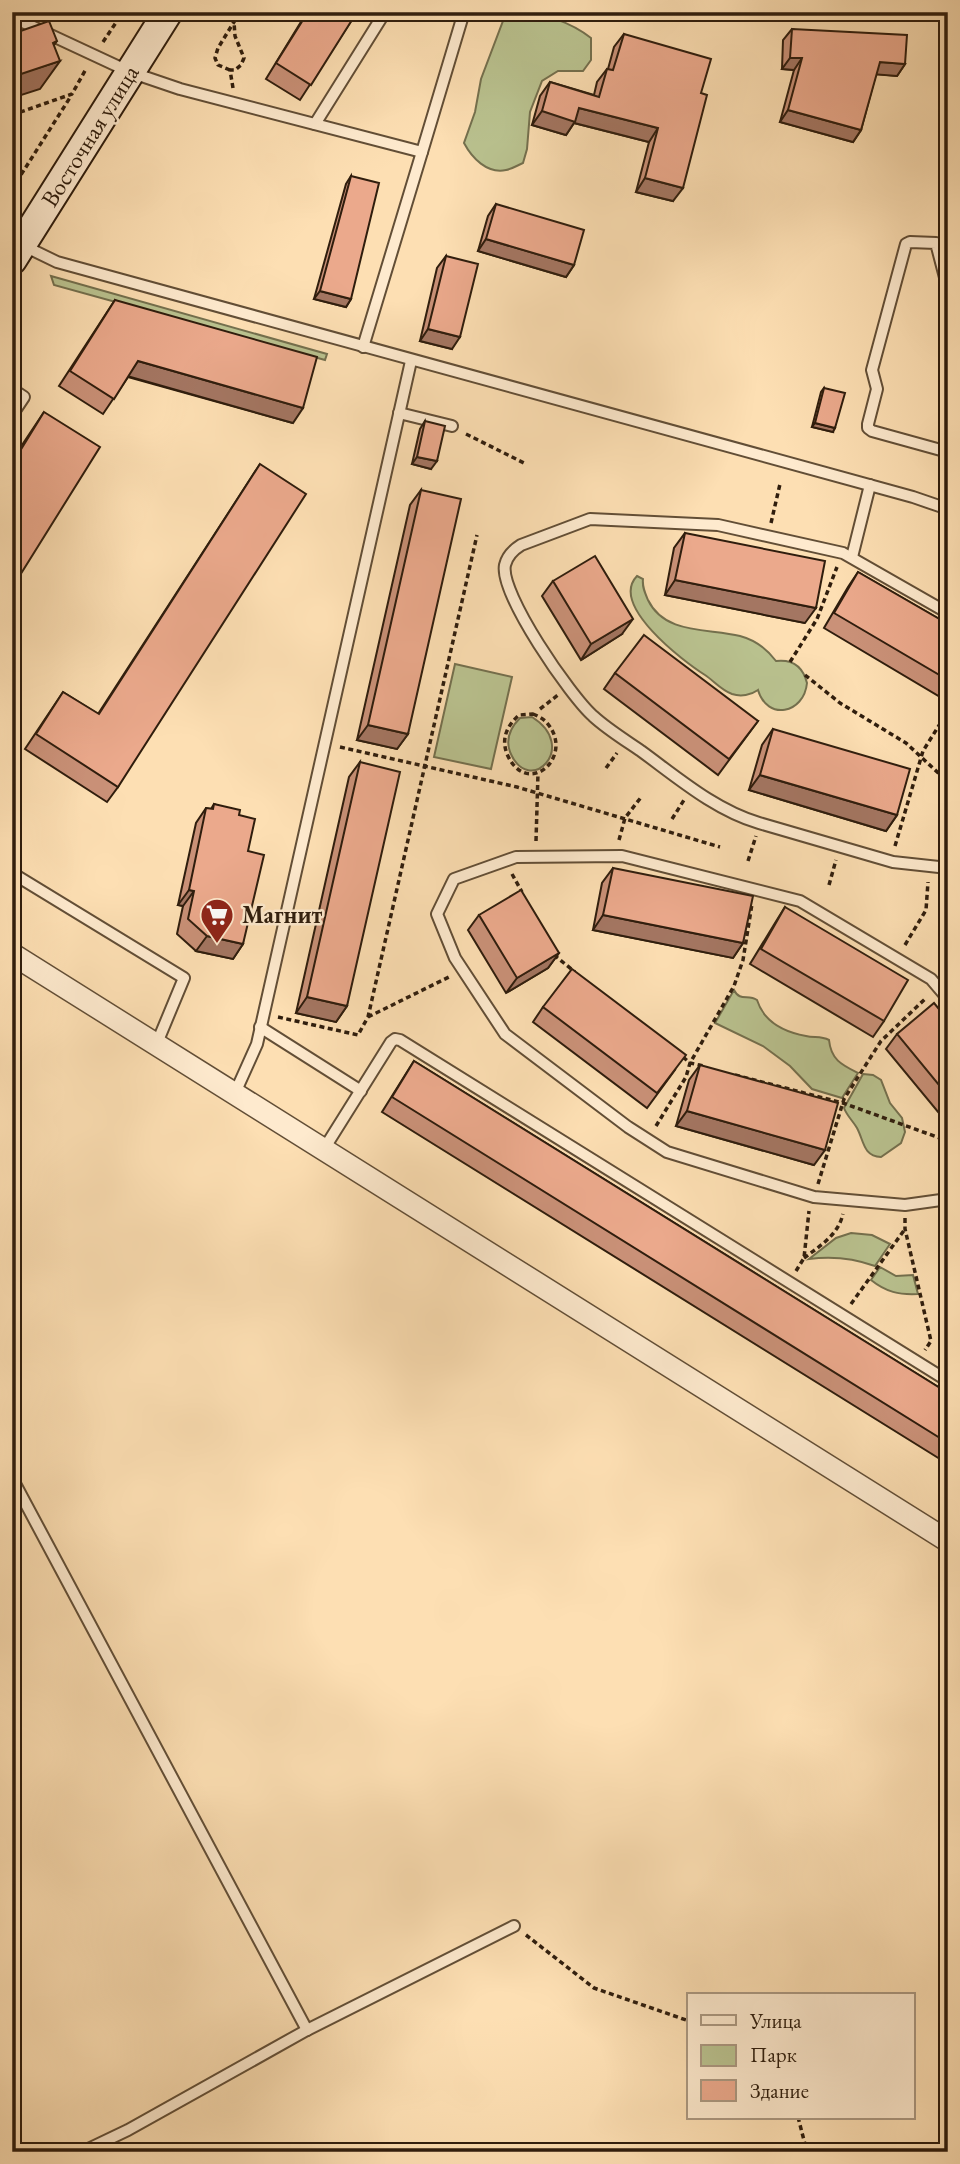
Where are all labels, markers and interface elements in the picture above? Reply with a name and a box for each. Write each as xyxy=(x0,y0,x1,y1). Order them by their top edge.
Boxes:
street label: Восточная улица xyxy=(34,59,146,213)
supermarket icon: Магнит xyxy=(198,896,236,945)
place label: Магнит xyxy=(242,899,323,930)
legend xyxy=(687,1993,914,2118)
text: Улица xyxy=(749,2007,802,2034)
text: Парк xyxy=(750,2041,797,2068)
text: Здание xyxy=(750,2077,809,2104)

